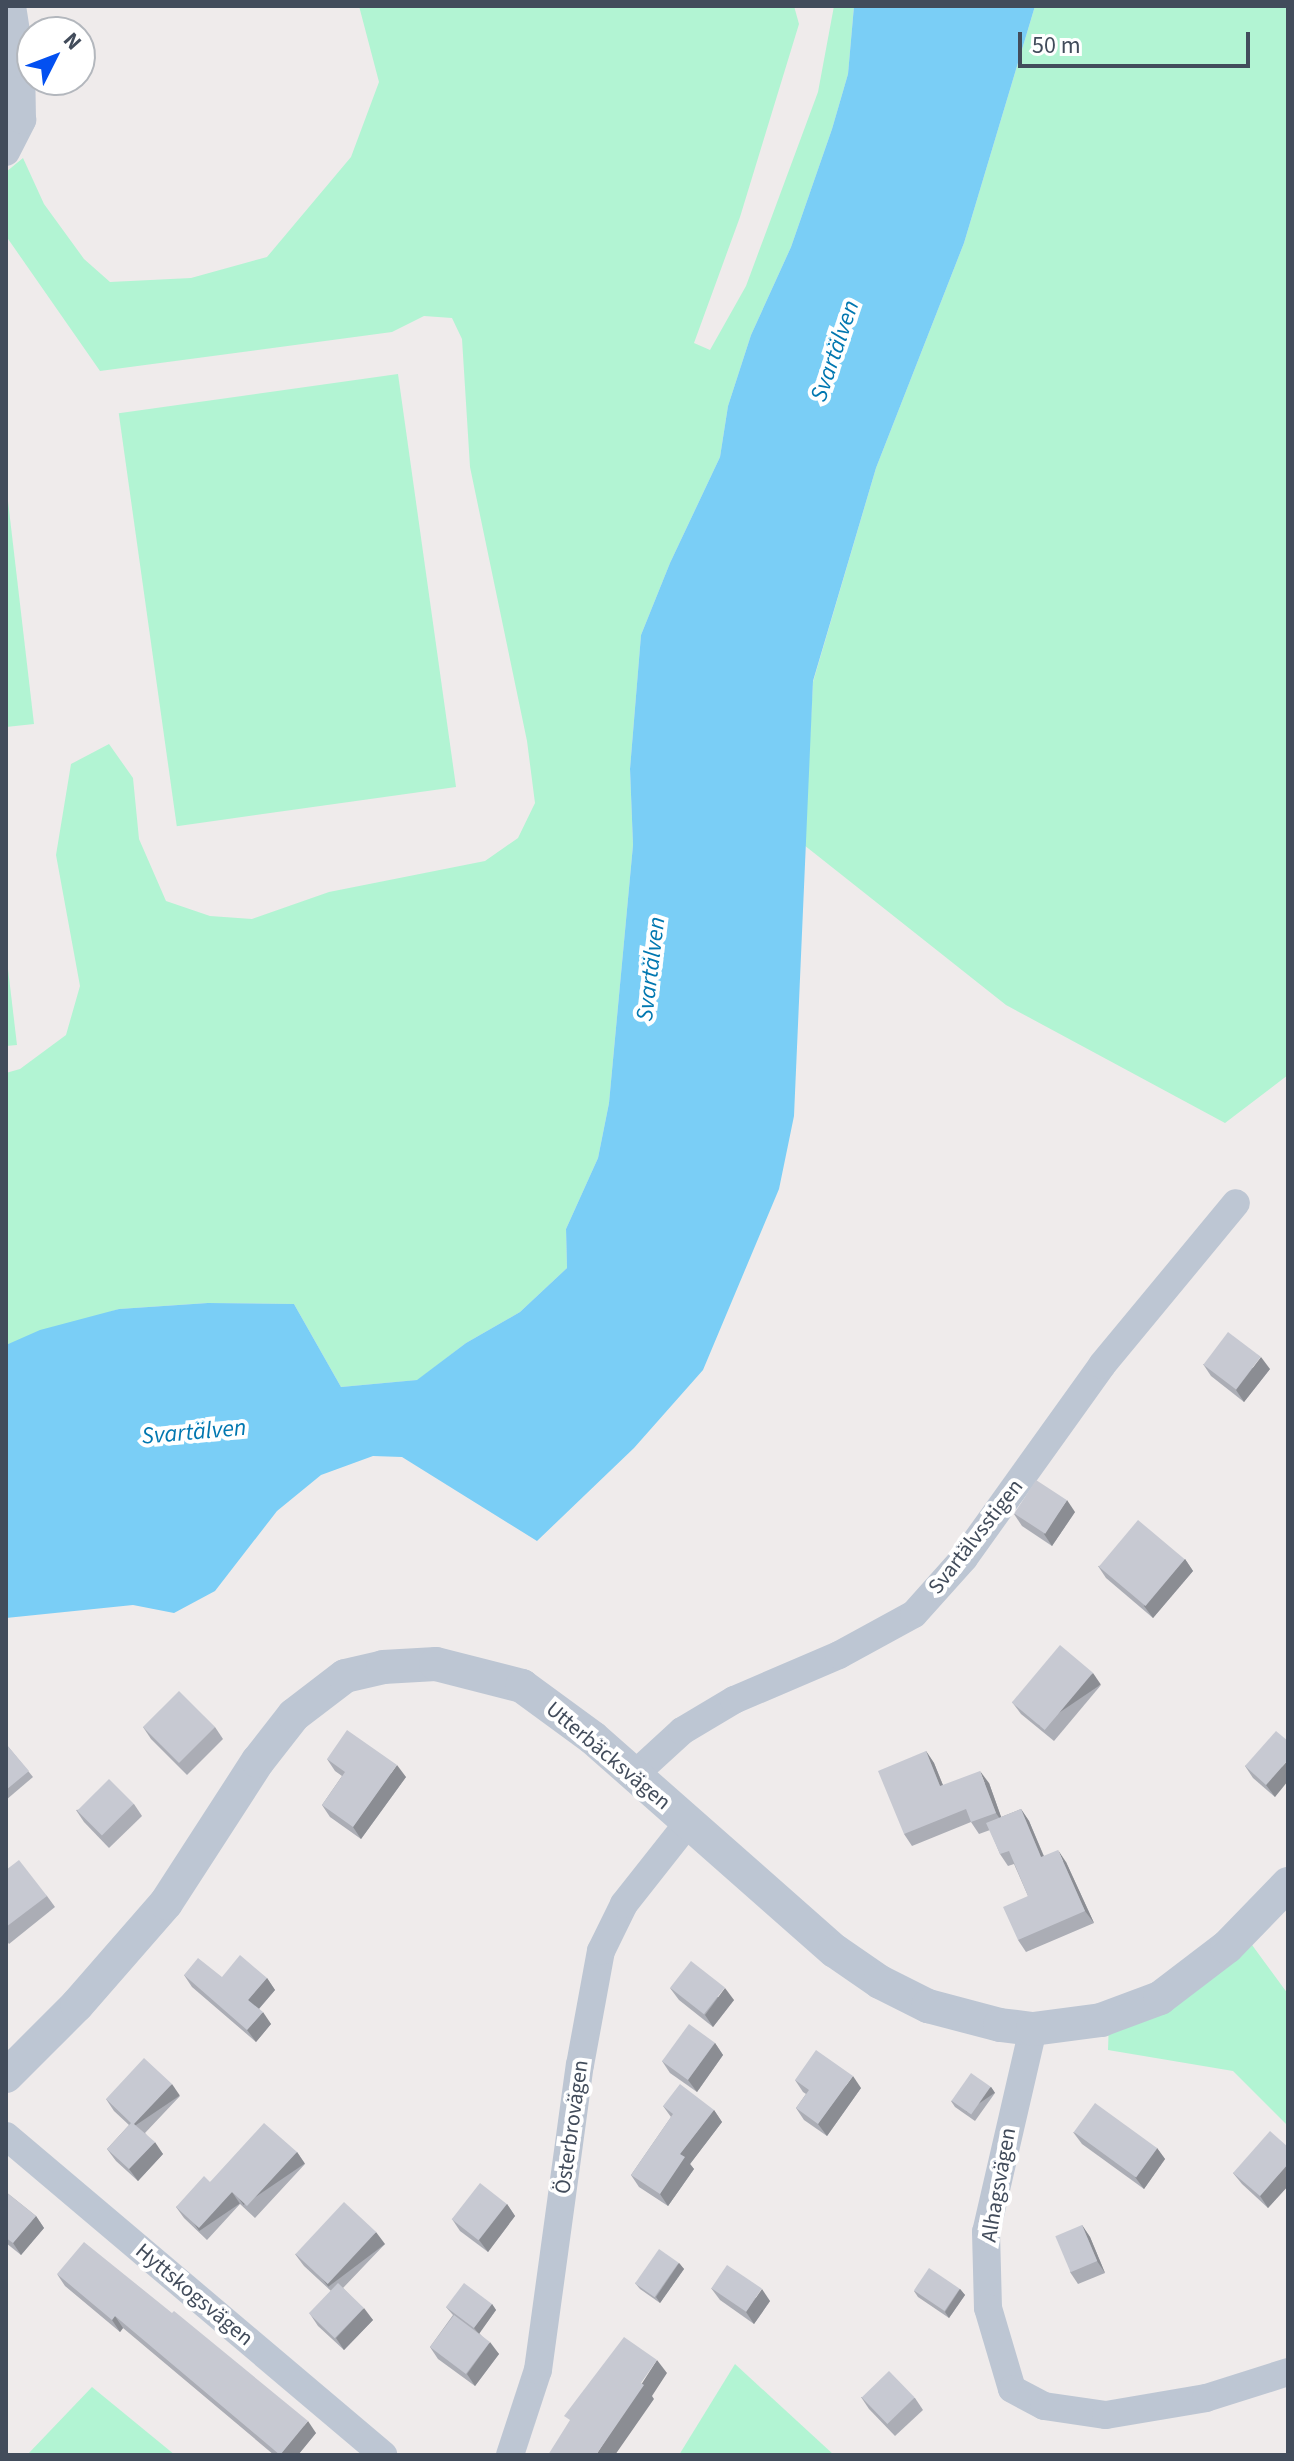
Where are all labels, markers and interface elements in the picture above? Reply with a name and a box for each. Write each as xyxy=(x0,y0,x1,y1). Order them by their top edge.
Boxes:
north arrow xyxy=(16,16,96,96)
scale bar xyxy=(1022,16,1254,66)
text: N xyxy=(56,25,89,57)
text: 50 m xyxy=(1032,28,1081,63)
water label: Svartälven xyxy=(804,297,866,405)
water label: Svartälven xyxy=(630,915,672,1023)
water label: Svartälven xyxy=(140,1413,248,1451)
street label: Svartälvsstigen xyxy=(923,1474,1029,1600)
street label: Utterbäcksvägen xyxy=(540,1696,676,1816)
street label: Österbrovägen xyxy=(550,2058,594,2196)
street label: Alhagsvägen xyxy=(976,2126,1022,2244)
street label: Hyttskogsvägen xyxy=(130,2238,258,2352)

